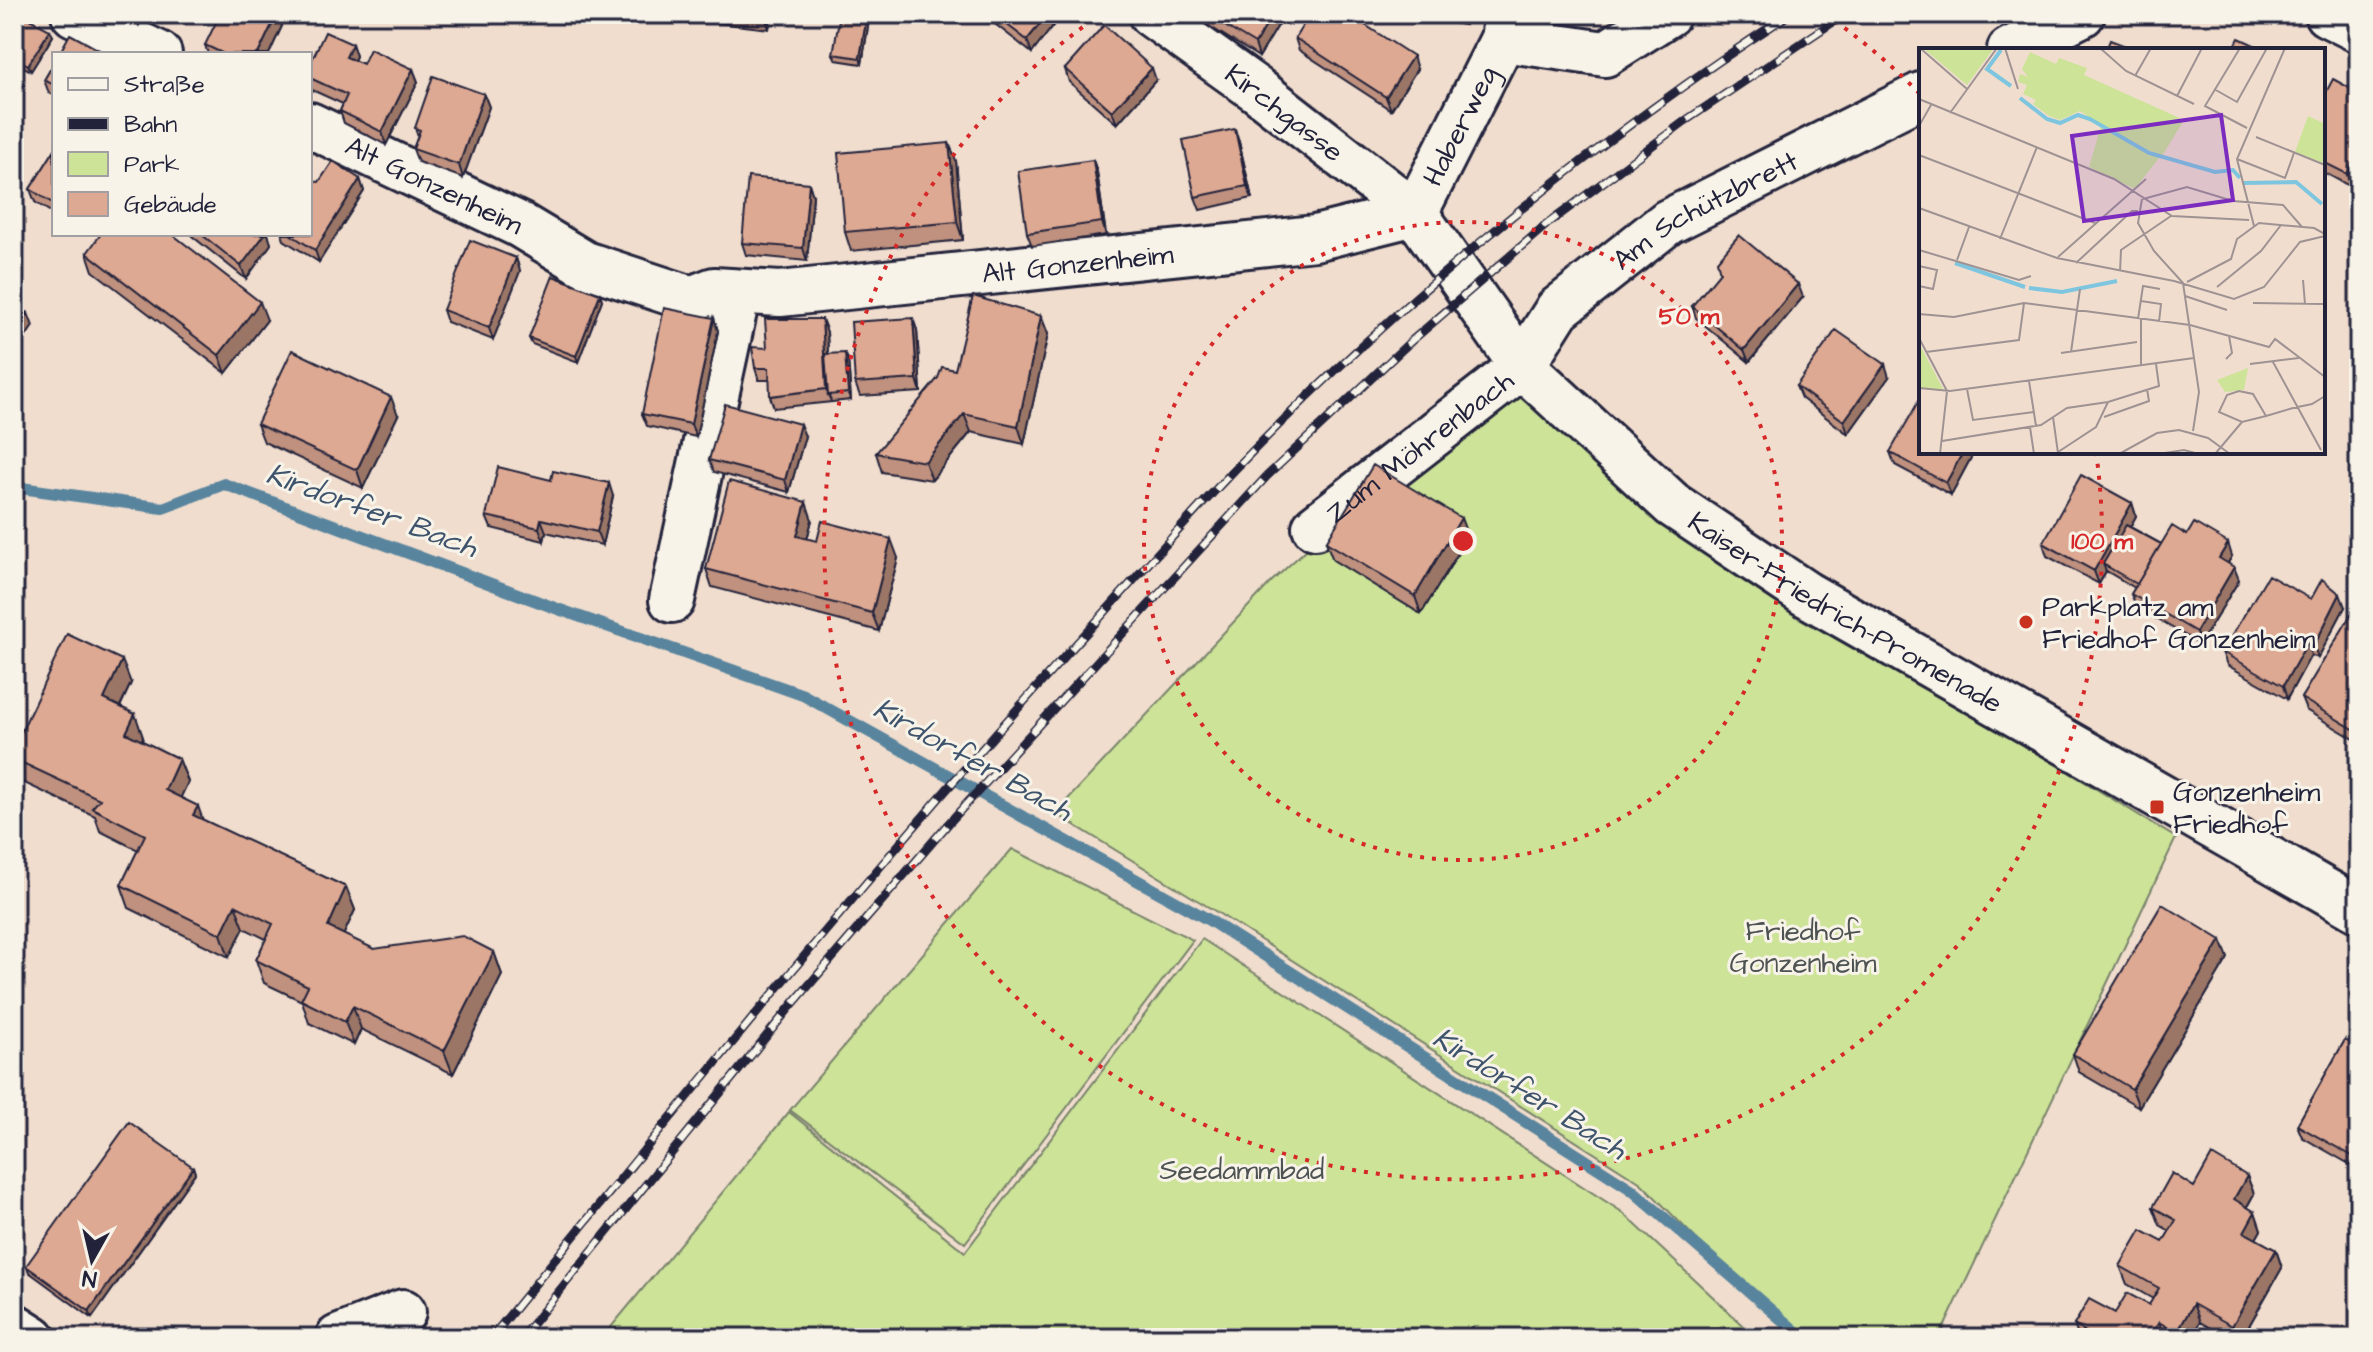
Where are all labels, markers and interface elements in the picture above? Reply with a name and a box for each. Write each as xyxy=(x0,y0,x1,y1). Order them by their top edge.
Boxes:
inset map xyxy=(1919,48,2325,454)
legend xyxy=(52,52,312,236)
street label: Kirchgasse xyxy=(1217,55,1352,171)
street label: Haberweg xyxy=(1414,60,1508,193)
text: Straße xyxy=(124,68,205,102)
text: Bahn xyxy=(124,108,177,142)
street label: Alt Gonzenheim xyxy=(339,127,529,245)
street label: Am Schützbrett xyxy=(1605,142,1805,280)
text: Park xyxy=(124,148,180,182)
text: Gebäude xyxy=(124,188,217,222)
street label: Alt Gonzenheim xyxy=(980,235,1175,294)
text: 50 m xyxy=(1659,300,1720,334)
street label: Zum Möhrenbach xyxy=(1318,362,1522,533)
water label: Kirdorfer Bach xyxy=(261,453,484,569)
street label: Kaiser-Friedrich-Promenade xyxy=(1680,503,2009,723)
text: 100 m xyxy=(2071,525,2133,559)
centre of rings xyxy=(1449,527,1477,555)
place label: Parkplatz am Friedhof Gonzenheim xyxy=(2042,588,2315,659)
marker: Parkplatz am Friedhof Gonzenheim xyxy=(2017,613,2035,631)
water label: Kirdorfer Bach xyxy=(866,688,1080,832)
place label: Gonzenheim Friedhof xyxy=(2173,773,2320,844)
marker: Gonzenheim Friedhof xyxy=(2148,798,2166,816)
park label: Friedhof Gonzenheim xyxy=(1729,912,1877,983)
water label: Kirdorfer Bach xyxy=(1425,1017,1635,1171)
park label: Seedammbad xyxy=(1160,1151,1324,1190)
north arrow xyxy=(52,1220,132,1300)
text: N xyxy=(80,1262,98,1295)

